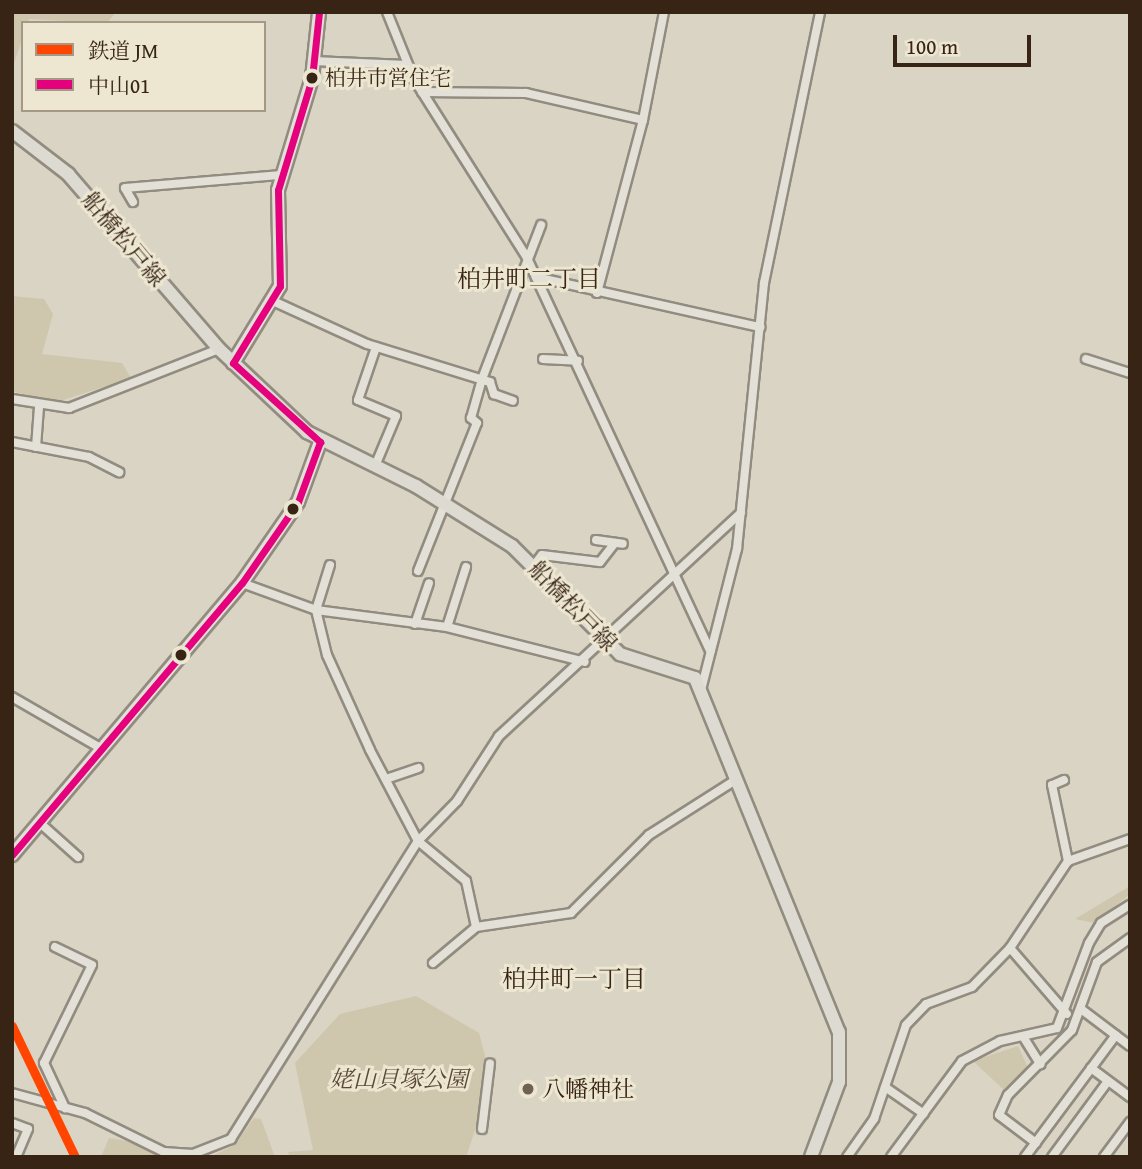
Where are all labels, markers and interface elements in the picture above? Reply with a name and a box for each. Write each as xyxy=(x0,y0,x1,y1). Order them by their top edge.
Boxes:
legend xyxy=(21,21,266,112)
scale bar xyxy=(897,21,1035,65)
text: 100 m xyxy=(906,31,958,62)
text: 鉄道 JM xyxy=(88,35,158,66)
place label: 柏井市営住宅 xyxy=(325,65,451,91)
text: 中山01 xyxy=(88,70,150,101)
marker: 柏井市営住宅 xyxy=(305,71,319,85)
street label: 船橋松戸線 xyxy=(76,186,172,292)
district label: 柏井町二丁目 xyxy=(457,265,601,293)
unlabelled marker xyxy=(286,502,300,516)
street label: 船橋松戸線 xyxy=(523,555,623,657)
unlabelled marker xyxy=(174,648,188,662)
district label: 柏井町一丁目 xyxy=(502,965,646,993)
park label: 姥山貝塚公園 xyxy=(330,1065,468,1093)
place label: 八幡神社 xyxy=(542,1075,634,1103)
marker: 八幡神社 xyxy=(520,1081,536,1097)

